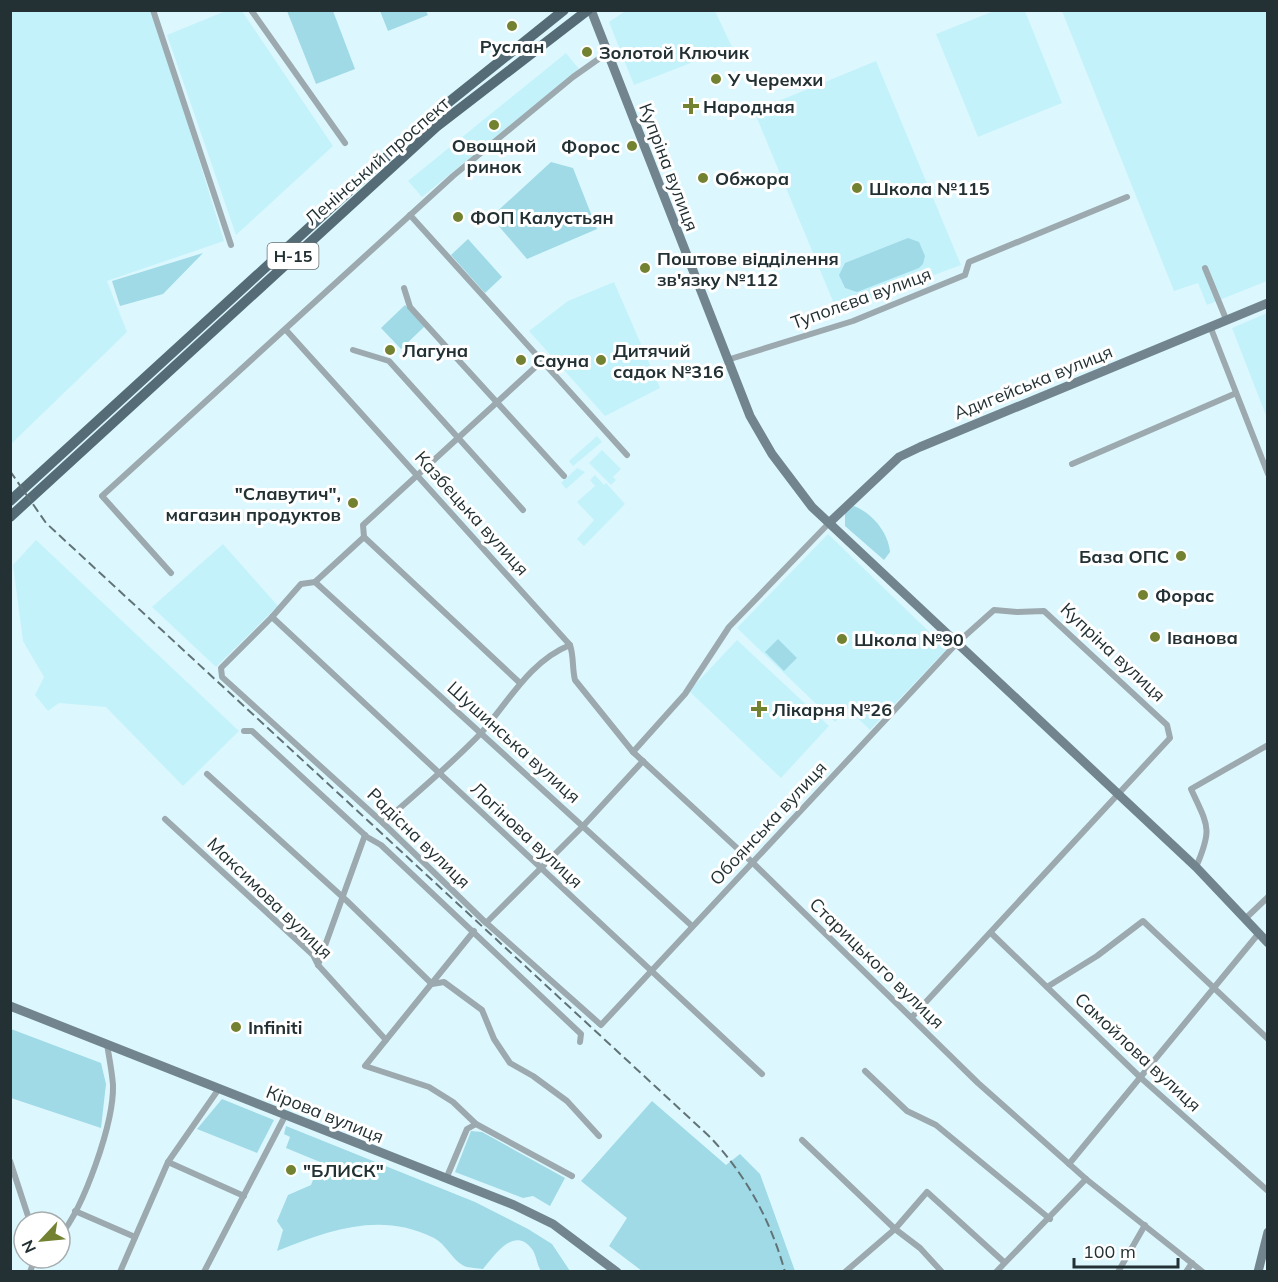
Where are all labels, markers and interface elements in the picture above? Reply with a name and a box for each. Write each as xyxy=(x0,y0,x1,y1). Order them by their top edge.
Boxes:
marker: Руслан xyxy=(505,19,519,33)
place label: Руслан xyxy=(480,35,544,58)
place label: Золотой Ключик xyxy=(599,41,750,64)
marker: Золотой Ключик xyxy=(580,45,594,59)
place label: У Черемхи xyxy=(727,68,823,91)
marker: У Черемхи xyxy=(709,72,723,86)
street label: Ленінський проспект xyxy=(300,91,455,230)
place label: Народная xyxy=(703,95,795,118)
marker: Народная xyxy=(684,99,698,113)
street label: Купріна вулиця xyxy=(634,100,704,234)
marker: Овощной ринок xyxy=(487,118,501,132)
place label: Овощной ринок xyxy=(452,134,536,178)
place label: Форос xyxy=(561,135,620,158)
marker: Форос xyxy=(625,139,639,153)
place label: Обжора xyxy=(715,167,789,190)
marker: Обжора xyxy=(696,171,710,185)
place label: Школа №115 xyxy=(869,177,990,200)
marker: Школа №115 xyxy=(850,181,864,195)
place label: ФОП Калустьян xyxy=(470,206,614,229)
marker: ФОП Калустьян xyxy=(451,210,465,224)
road number: Н-15 xyxy=(268,243,318,269)
place label: Поштове відділення зв'язку №112 xyxy=(657,247,839,291)
marker: Поштове відділення зв'язку №112 xyxy=(638,261,652,275)
street label: Туполєва вулиця xyxy=(788,262,934,334)
place label: Лагуна xyxy=(402,339,468,362)
place label: Дитячий садок №316 xyxy=(613,339,724,383)
street label: Адигейська вулиця xyxy=(950,340,1116,424)
marker: Лагуна xyxy=(383,343,397,357)
place label: Сауна xyxy=(533,349,589,372)
marker: Сауна xyxy=(514,353,528,367)
marker: Дитячий садок №316 xyxy=(594,353,608,367)
street label: Казбецька вулиця xyxy=(410,446,534,580)
place label: "Славутич", магазин продуктов xyxy=(166,482,341,526)
marker: "Славутич", магазин продуктов xyxy=(346,496,360,510)
place label: База ОПС xyxy=(1079,545,1169,568)
marker: База ОПС xyxy=(1174,549,1188,563)
place label: Форас xyxy=(1155,584,1214,607)
marker: Форас xyxy=(1136,588,1150,602)
street label: Купріна вулиця xyxy=(1056,598,1170,706)
place label: Іванова xyxy=(1167,626,1238,649)
place label: Школа №90 xyxy=(854,628,964,651)
marker: Іванова xyxy=(1148,630,1162,644)
marker: Школа №90 xyxy=(835,632,849,646)
street label: Шушинська вулиця xyxy=(443,676,585,808)
place label: Лікарня №26 xyxy=(772,698,892,721)
marker: Лікарня №26 xyxy=(750,700,768,718)
street label: Обоянська вулиця xyxy=(705,756,831,890)
street label: Логінова вулиця xyxy=(466,777,588,893)
street label: Радісна вулиця xyxy=(363,783,475,893)
street label: Максимова вулиця xyxy=(202,832,338,964)
street label: Старицького вулиця xyxy=(805,893,949,1033)
street label: Самойлова вулиця xyxy=(1070,987,1206,1117)
place label: Infiniti xyxy=(248,1016,302,1039)
marker: Infiniti xyxy=(229,1020,243,1034)
street label: Кірова вулиця xyxy=(263,1080,387,1148)
place label: "БЛИСК" xyxy=(303,1159,384,1182)
marker: "БЛИСК" xyxy=(284,1163,298,1177)
north arrow xyxy=(12,1210,72,1270)
scale bar xyxy=(1074,1231,1178,1269)
text: N xyxy=(17,1237,40,1256)
text: 100 m xyxy=(1083,1240,1136,1263)

